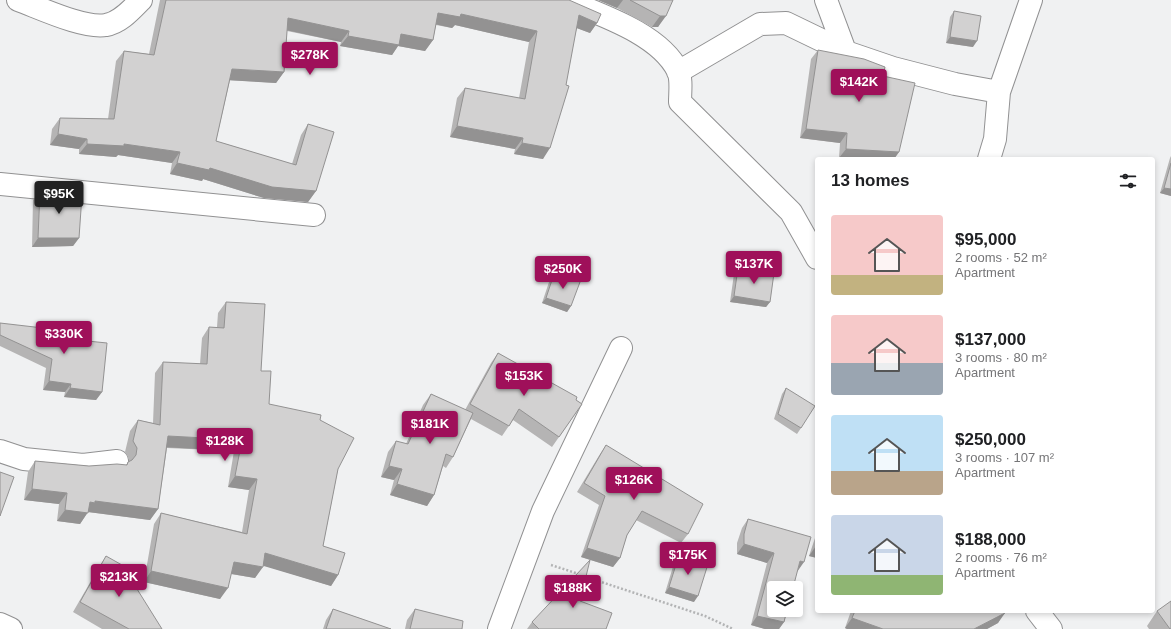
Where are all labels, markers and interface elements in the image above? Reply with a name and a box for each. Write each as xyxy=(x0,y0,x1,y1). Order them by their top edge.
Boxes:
pin: $278K xyxy=(282,42,338,76)
text: $278K xyxy=(291,47,329,62)
pin: $142K xyxy=(831,69,887,103)
text: $142K xyxy=(840,74,878,89)
icon: filters xyxy=(1117,170,1139,192)
text: 13 homes xyxy=(831,171,909,190)
pin: $95K xyxy=(35,181,83,215)
text: $95K xyxy=(43,186,75,201)
text: $95,000 xyxy=(955,230,1016,249)
icon: home xyxy=(863,231,911,279)
text: 2 rooms · 52 m² xyxy=(955,250,1047,265)
pin: $137K xyxy=(726,251,782,285)
pin: $250K xyxy=(535,256,591,290)
text: $137K xyxy=(735,256,773,271)
text: $250K xyxy=(544,261,582,276)
text: Apartment xyxy=(955,265,1015,280)
pin: $330K xyxy=(36,321,92,355)
text: $330K xyxy=(45,326,83,341)
text: $137,000 xyxy=(955,330,1026,349)
icon: home xyxy=(863,331,911,379)
text: 3 rooms · 80 m² xyxy=(955,350,1047,365)
pin: $153K xyxy=(496,363,552,397)
text: Apartment xyxy=(955,365,1015,380)
text: $153K xyxy=(505,368,543,383)
pin: $181K xyxy=(402,411,458,445)
text: $181K xyxy=(411,416,449,431)
pin: $128K xyxy=(197,428,253,462)
text: $250,000 xyxy=(955,430,1026,449)
icon: home xyxy=(863,431,911,479)
text: $128K xyxy=(206,433,244,448)
text: 3 rooms · 107 m² xyxy=(955,450,1054,465)
text: Apartment xyxy=(955,465,1015,480)
pin: $126K xyxy=(606,467,662,501)
text: $126K xyxy=(615,472,653,487)
text: $188,000 xyxy=(955,530,1026,549)
icon: home xyxy=(863,531,911,579)
pin: $175K xyxy=(660,542,716,576)
text: $175K xyxy=(669,547,707,562)
text: 2 rooms · 76 m² xyxy=(955,550,1047,565)
pin: $213K xyxy=(91,564,147,598)
text: Apartment xyxy=(955,565,1015,580)
text: $213K xyxy=(100,569,138,584)
pin: $188K xyxy=(545,575,601,609)
text: $188K xyxy=(554,580,592,595)
map controls xyxy=(767,581,803,617)
button: layers xyxy=(767,581,803,617)

